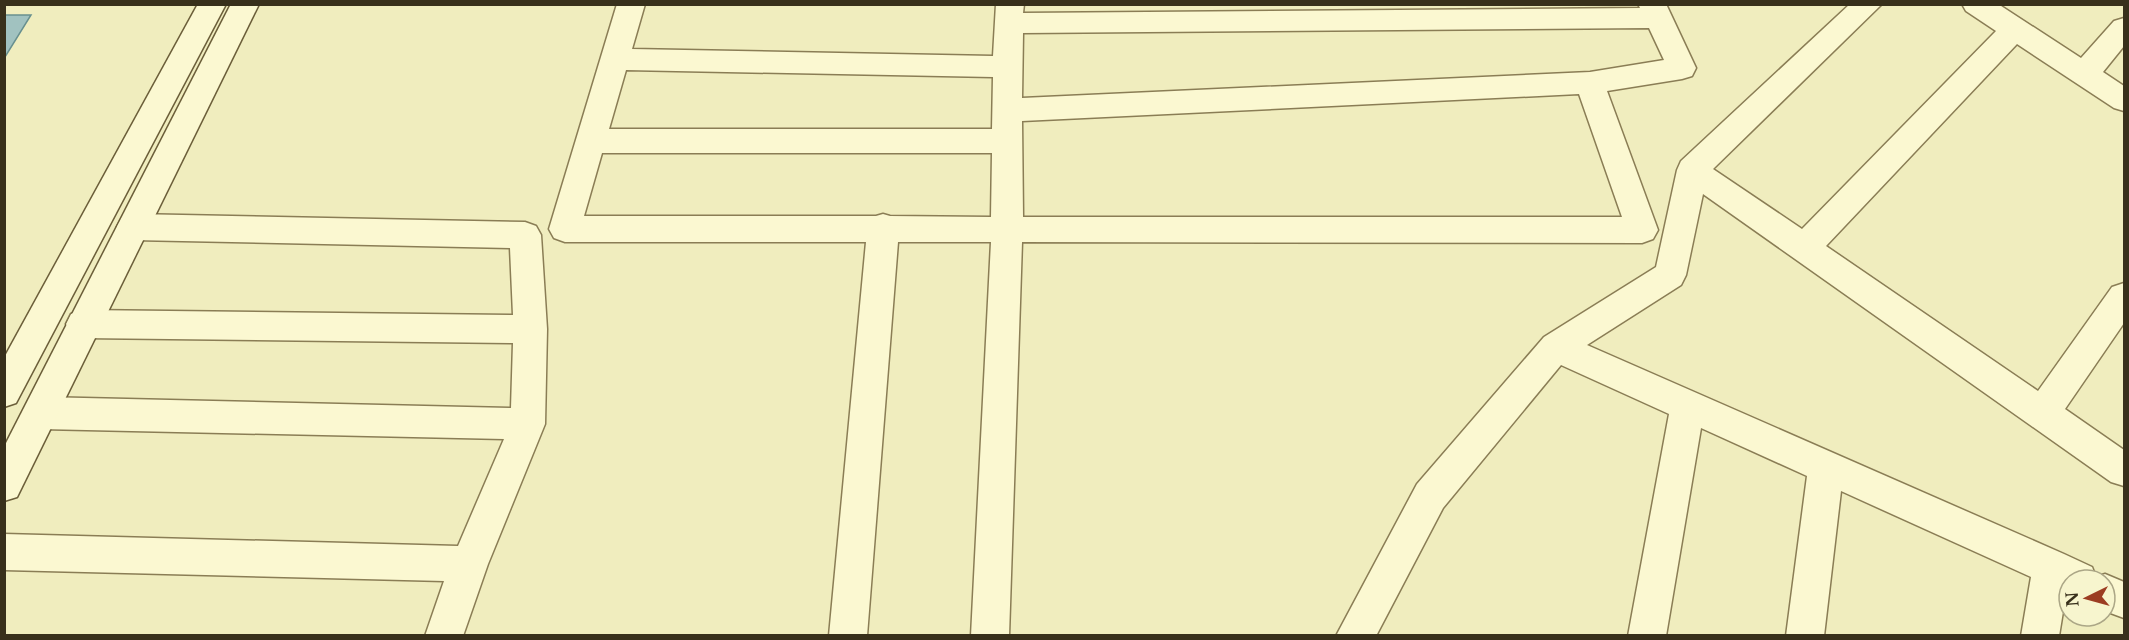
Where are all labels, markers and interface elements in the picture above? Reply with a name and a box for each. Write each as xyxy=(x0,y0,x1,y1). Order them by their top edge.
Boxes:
north arrow xyxy=(2057,568,2117,628)
text: N xyxy=(2061,591,2083,608)

